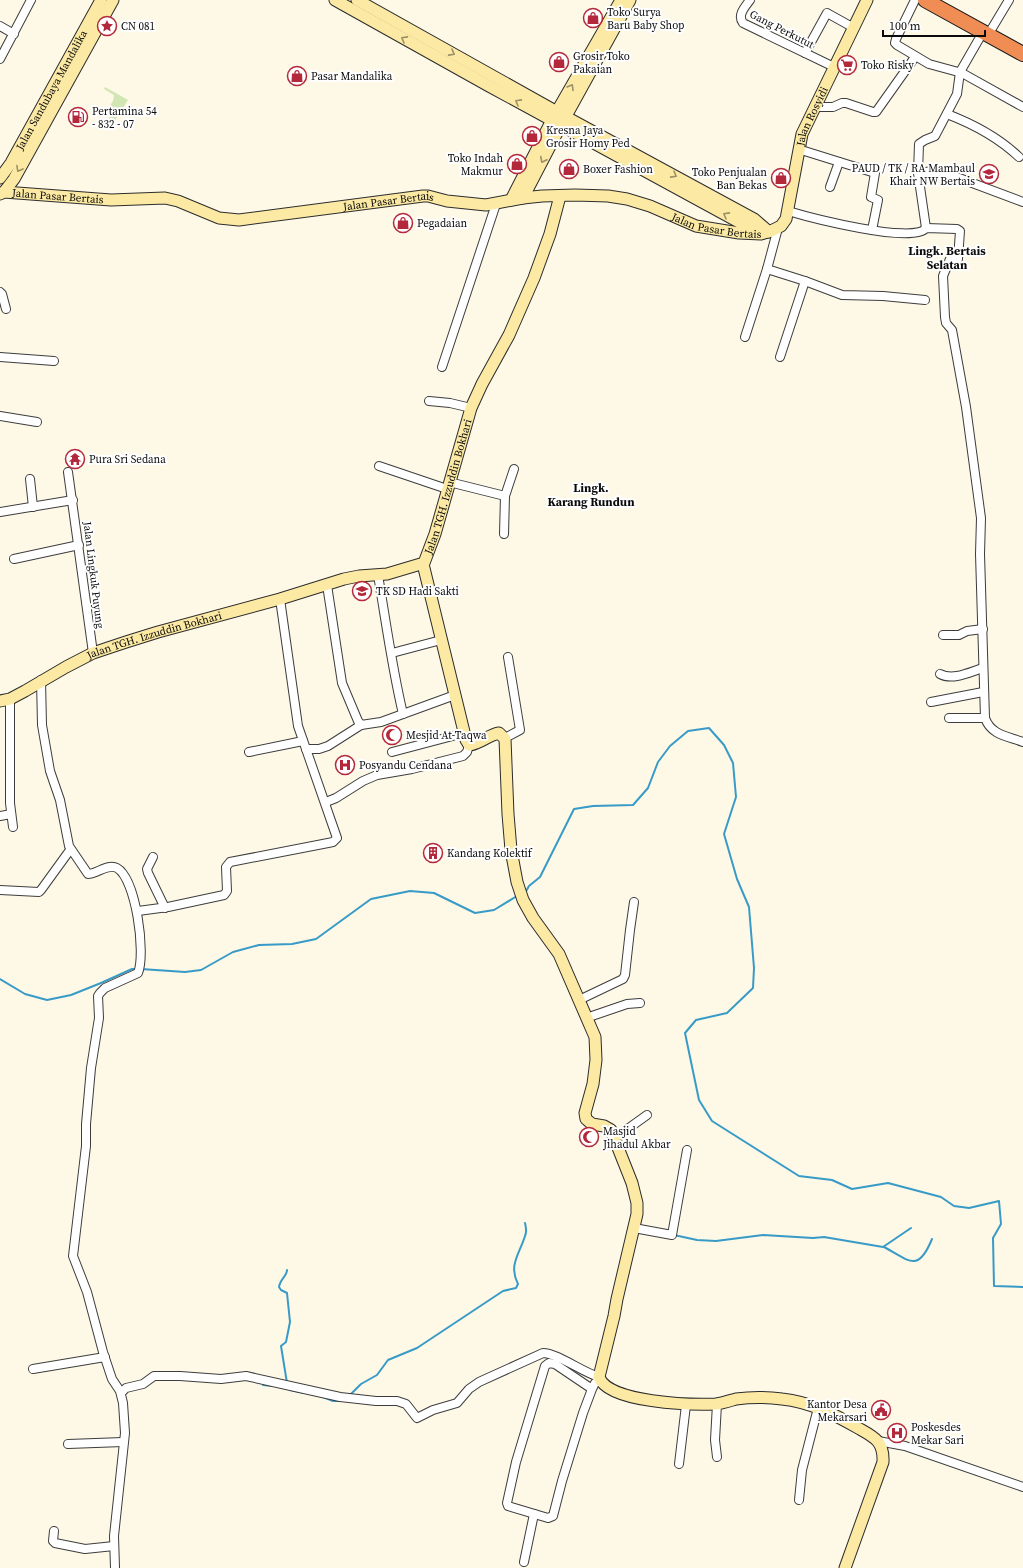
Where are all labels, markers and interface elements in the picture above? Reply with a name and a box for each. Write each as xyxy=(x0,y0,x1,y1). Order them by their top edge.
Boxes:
place label: Toko Surya Baru Baby Shop xyxy=(607,5,685,33)
shop icon: Toko Surya Baru Baby Shop xyxy=(582,7,604,29)
street label: Gang Perkutut xyxy=(747,7,817,52)
scale bar xyxy=(883,12,985,38)
place icon: CN 081 xyxy=(96,15,118,37)
text: 100 m xyxy=(889,18,921,34)
place label: CN 081 xyxy=(121,19,155,34)
street label: Jalan Sandubaya Mandalika xyxy=(12,27,91,154)
one-way arrow xyxy=(401,36,408,43)
one-way arrow xyxy=(448,49,455,56)
place label: Grosir Toko Pakaian xyxy=(573,49,630,77)
shop icon: Grosir Toko Pakaian xyxy=(548,51,570,73)
supermarket icon: Toko Risky xyxy=(836,54,858,76)
place label: Toko Risky xyxy=(861,58,914,73)
shop icon: Pasar Mandalika xyxy=(286,65,308,87)
place label: Pasar Mandalika xyxy=(311,69,393,84)
one-way arrow xyxy=(567,83,574,91)
street label: Jalan Rosyidi xyxy=(793,84,832,148)
one-way arrow xyxy=(515,99,522,106)
place label: Pertamina 54 - 832 - 07 xyxy=(92,104,157,132)
fuel station icon: Pertamina 54 - 832 - 07 xyxy=(67,106,89,128)
place label: Kresna Jaya Grosir Homy Ped xyxy=(546,123,630,151)
shop icon: Kresna Jaya Grosir Homy Ped xyxy=(521,125,543,147)
place label: Toko Indah Makmur xyxy=(448,151,503,179)
shop icon: Toko Indah Makmur xyxy=(506,153,528,175)
one-way arrow xyxy=(540,156,548,163)
shop icon: Boxer Fashion xyxy=(558,158,580,180)
place label: PAUD / TK / RA Mambaul Khair NW Bertais xyxy=(852,161,975,189)
place label: Boxer Fashion xyxy=(583,162,653,177)
school or university icon: PAUD / TK / RA Mambaul Khair NW Bertais xyxy=(978,163,1000,185)
one-way arrow xyxy=(17,165,24,172)
place label: Toko Penjualan Ban Bekas xyxy=(692,165,767,193)
shop icon: Toko Penjualan Ban Bekas xyxy=(770,167,792,189)
one-way arrow xyxy=(669,171,677,178)
street label: Jalan Pasar Bertais xyxy=(11,186,104,207)
street label: Jalan Pasar Bertais xyxy=(341,189,436,214)
street label: Jalan Pasar Bertais xyxy=(668,209,762,242)
shop icon: Pegadaian xyxy=(392,212,414,234)
one-way arrow xyxy=(723,213,731,220)
place label: Pegadaian xyxy=(417,216,467,231)
district label: Lingk. Bertais Selatan xyxy=(908,243,986,273)
street label: Jalan TGH. Izzuddin Bokhari xyxy=(421,417,475,557)
temple icon: Pura Sri Sedana xyxy=(64,448,86,470)
place label: Pura Sri Sedana xyxy=(89,452,166,467)
district label: Lingk. Karang Rundun xyxy=(547,480,635,510)
street label: Jalan Lingkuk Puyung xyxy=(79,520,108,630)
school or university icon: TK SD Hadi Sakti xyxy=(351,580,373,602)
place label: TK SD Hadi Sakti xyxy=(376,584,459,599)
street label: Jalan TGH. Izzuddin Bokhari xyxy=(83,608,223,663)
mosque icon: Mesjid At-Taqwa xyxy=(381,724,403,746)
place label: Mesjid At-Taqwa xyxy=(406,728,487,743)
hospital icon: Posyandu Cendana xyxy=(334,754,356,776)
place label: Posyandu Cendana xyxy=(359,758,452,773)
building icon: Kandang Kolektif xyxy=(422,842,444,864)
place label: Kandang Kolektif xyxy=(447,846,533,861)
place label: Masjid Jihadul Akbar xyxy=(602,1124,671,1152)
mosque icon: Masjid Jihadul Akbar xyxy=(578,1126,600,1148)
place label: Kantor Desa Mekarsari xyxy=(807,1397,867,1425)
public building icon: Kantor Desa Mekarsari xyxy=(870,1399,892,1421)
place label: Poskesdes Mekar Sari xyxy=(911,1420,964,1448)
hospital icon: Poskesdes Mekar Sari xyxy=(886,1422,908,1444)

